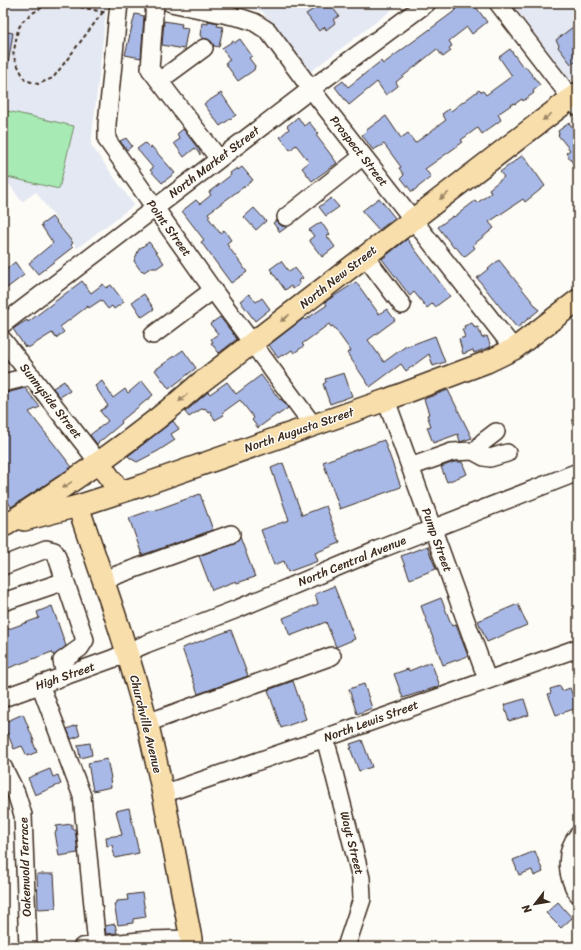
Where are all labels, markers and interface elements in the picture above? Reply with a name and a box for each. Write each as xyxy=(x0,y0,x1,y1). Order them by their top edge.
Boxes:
street label: Prospect Street xyxy=(324,111,394,191)
one-way arrow xyxy=(542,113,552,121)
street label: North Market Street xyxy=(163,119,266,204)
one-way arrow xyxy=(438,191,449,200)
street label: Point Street xyxy=(141,195,197,261)
street label: North New Street xyxy=(294,239,382,315)
one-way arrow xyxy=(280,313,291,322)
street label: Sunnyside Street xyxy=(14,358,88,444)
one-way arrow xyxy=(178,393,188,403)
street label: North Augusta Street xyxy=(241,401,358,459)
one-way arrow xyxy=(62,481,72,489)
street label: Pump Street xyxy=(415,505,459,575)
street label: North Central Avenue xyxy=(294,529,410,593)
street label: High Street xyxy=(32,655,98,697)
street label: Churchville Avenue xyxy=(123,673,169,776)
street label: North Lewis Street xyxy=(320,694,422,748)
street label: Wayt Street xyxy=(333,809,371,877)
street label: Oakenwold Terrace xyxy=(12,817,38,917)
north arrow xyxy=(515,884,555,924)
text: N xyxy=(517,900,537,918)

